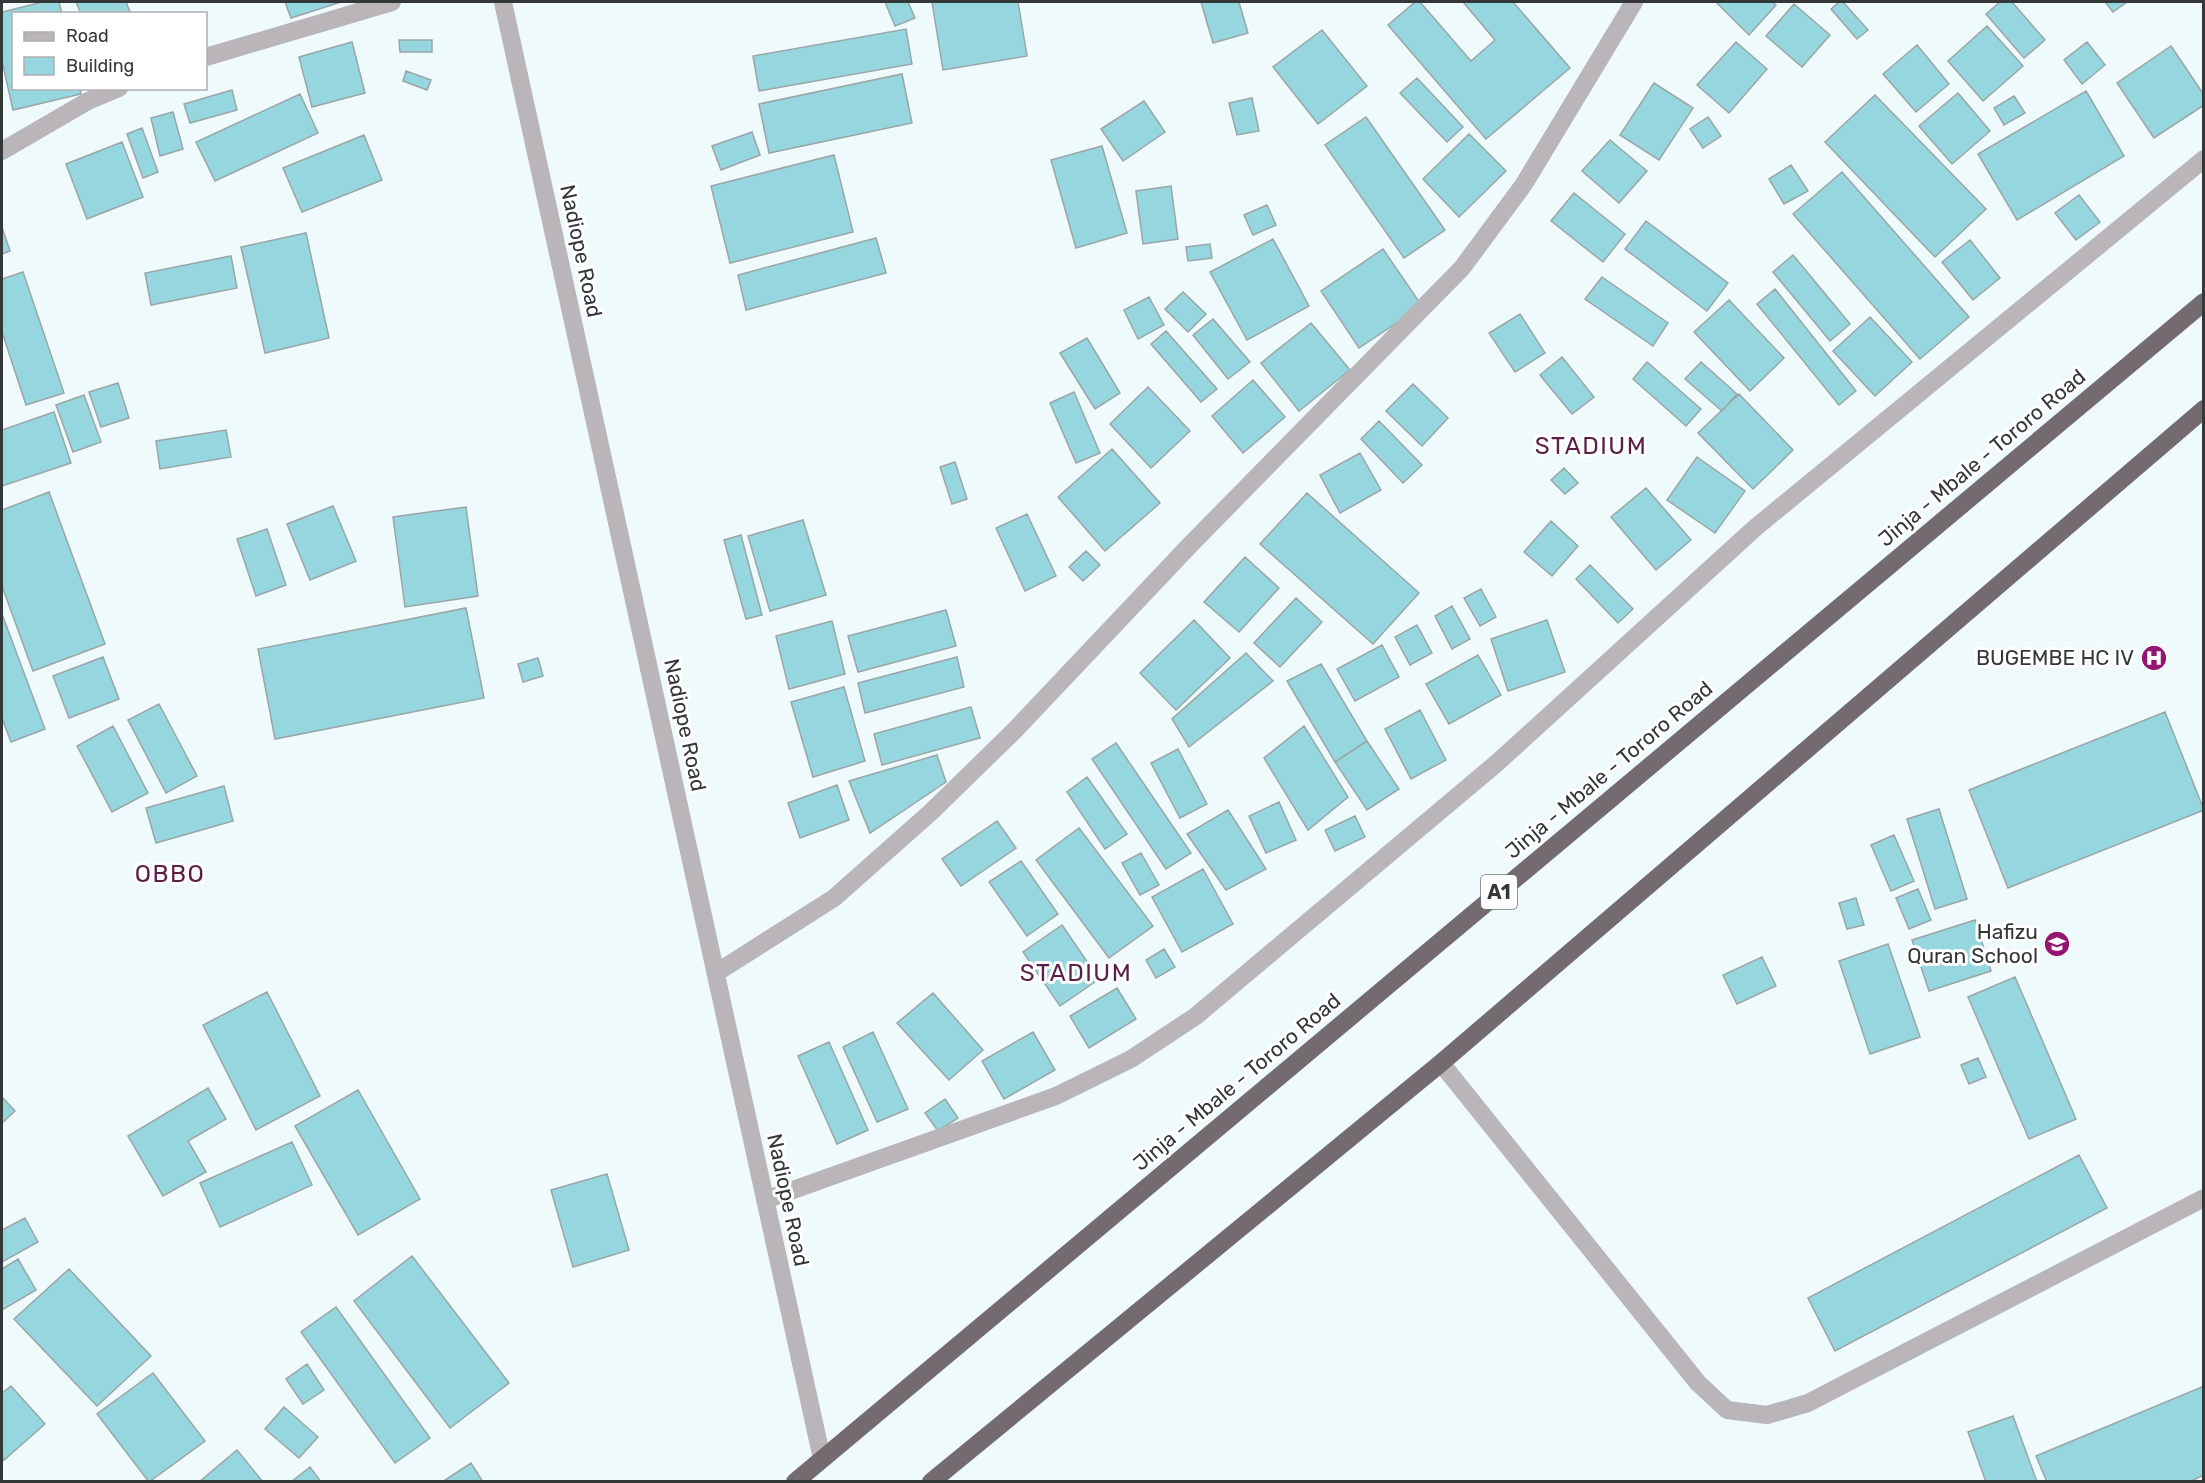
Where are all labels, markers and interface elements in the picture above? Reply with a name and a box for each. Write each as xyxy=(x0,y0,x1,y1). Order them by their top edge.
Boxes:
legend xyxy=(12,12,207,90)
text: Road xyxy=(66,25,109,47)
text: Building xyxy=(66,55,134,77)
street label: Nadiope Road xyxy=(555,182,608,320)
street label: Jinja - Mbale - Tororo Road xyxy=(1873,364,2090,552)
district label: STADIUM xyxy=(1535,432,1647,460)
hospital icon: BUGEMBE HC IV xyxy=(2139,643,2169,673)
place label: BUGEMBE HC IV xyxy=(1976,645,2134,670)
street label: Nadiope Road xyxy=(659,656,712,794)
street label: Jinja - Mbale - Tororo Road xyxy=(1500,676,1717,864)
district label: OBBO xyxy=(135,860,205,888)
road number: A1 xyxy=(1481,875,1517,909)
place label: Hafizu Quran School xyxy=(1907,919,2038,968)
school or university icon: Hafizu Quran School xyxy=(2042,929,2072,959)
district label: STADIUM xyxy=(1020,959,1132,987)
street label: Jinja - Mbale - Tororo Road xyxy=(1128,988,1345,1176)
street label: Nadiope Road xyxy=(762,1131,815,1269)

